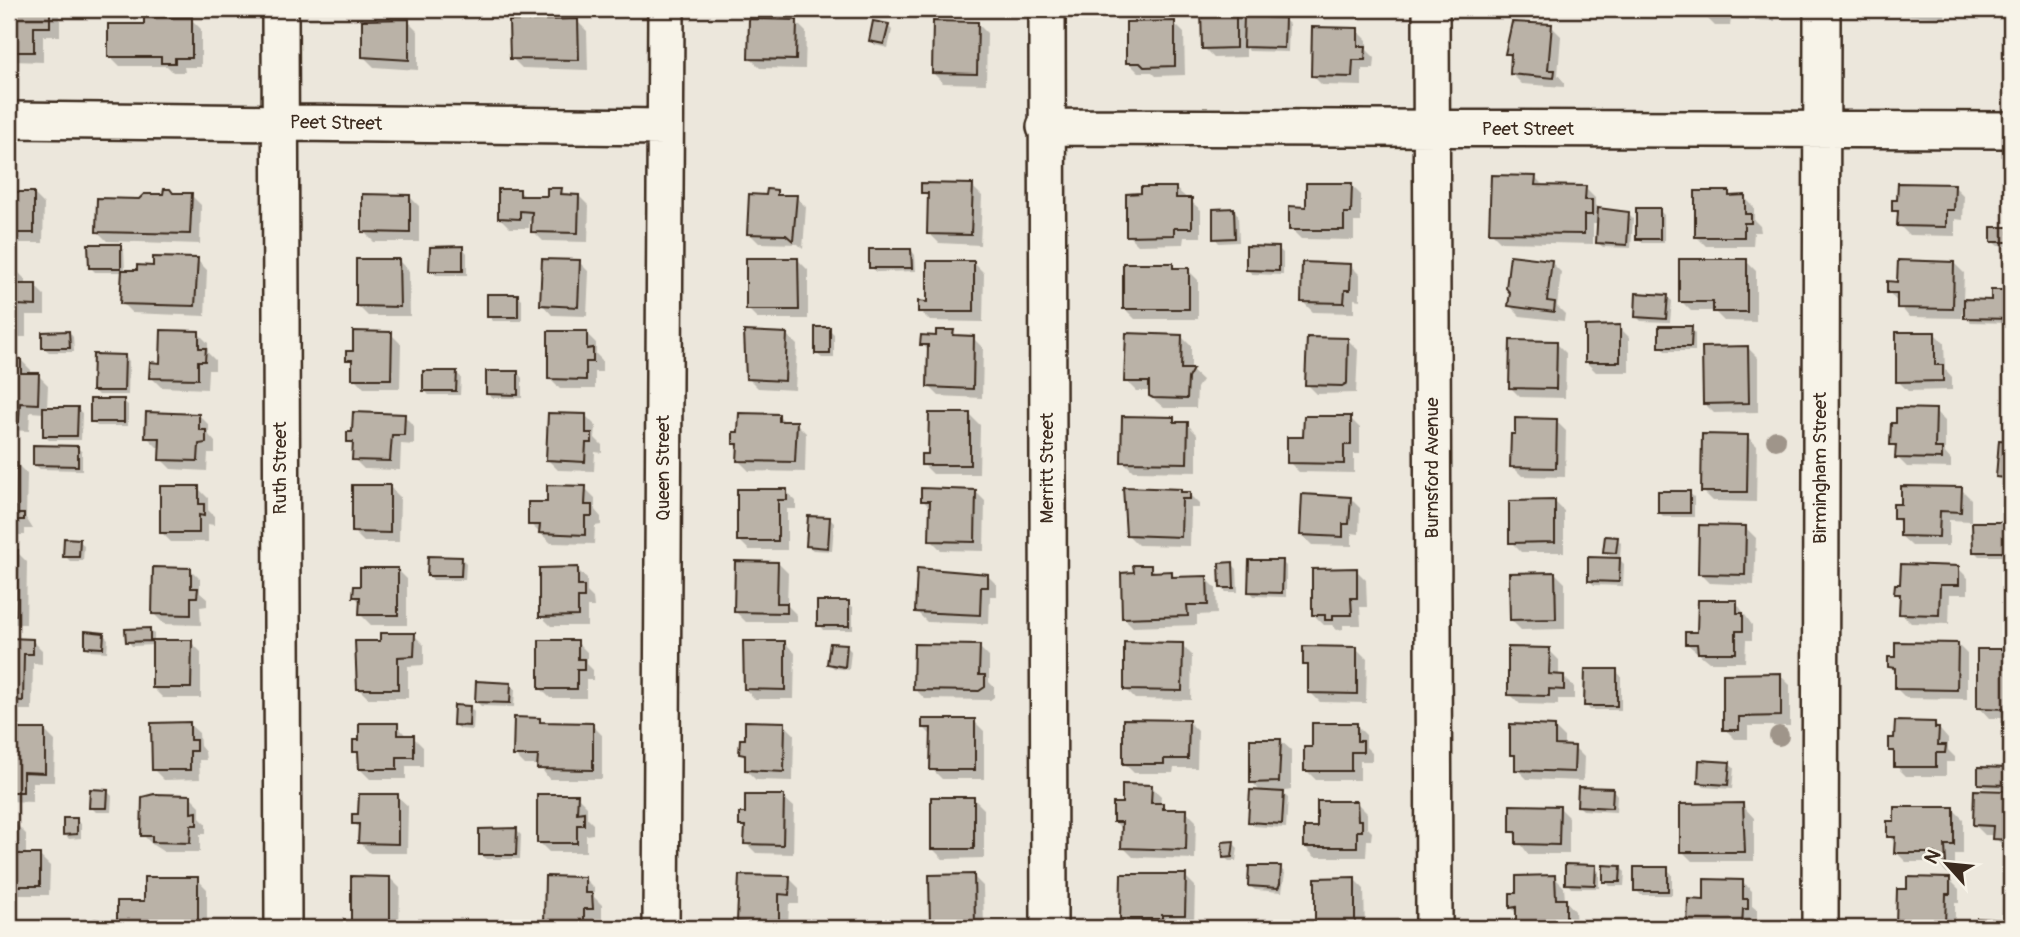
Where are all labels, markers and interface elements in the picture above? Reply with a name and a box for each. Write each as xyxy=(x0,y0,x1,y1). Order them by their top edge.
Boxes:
street label: Peet Street xyxy=(290,110,383,136)
street label: Peet Street xyxy=(1482,117,1575,141)
street label: Birmingham Street xyxy=(1808,392,1832,544)
street label: Burnsford Avenue xyxy=(1420,397,1444,538)
street label: Merritt Street xyxy=(1035,412,1059,523)
street label: Queen Street xyxy=(651,415,675,521)
street label: Ruth Street xyxy=(268,421,292,514)
north arrow xyxy=(1912,828,1982,898)
text: N xyxy=(1919,845,1946,868)

